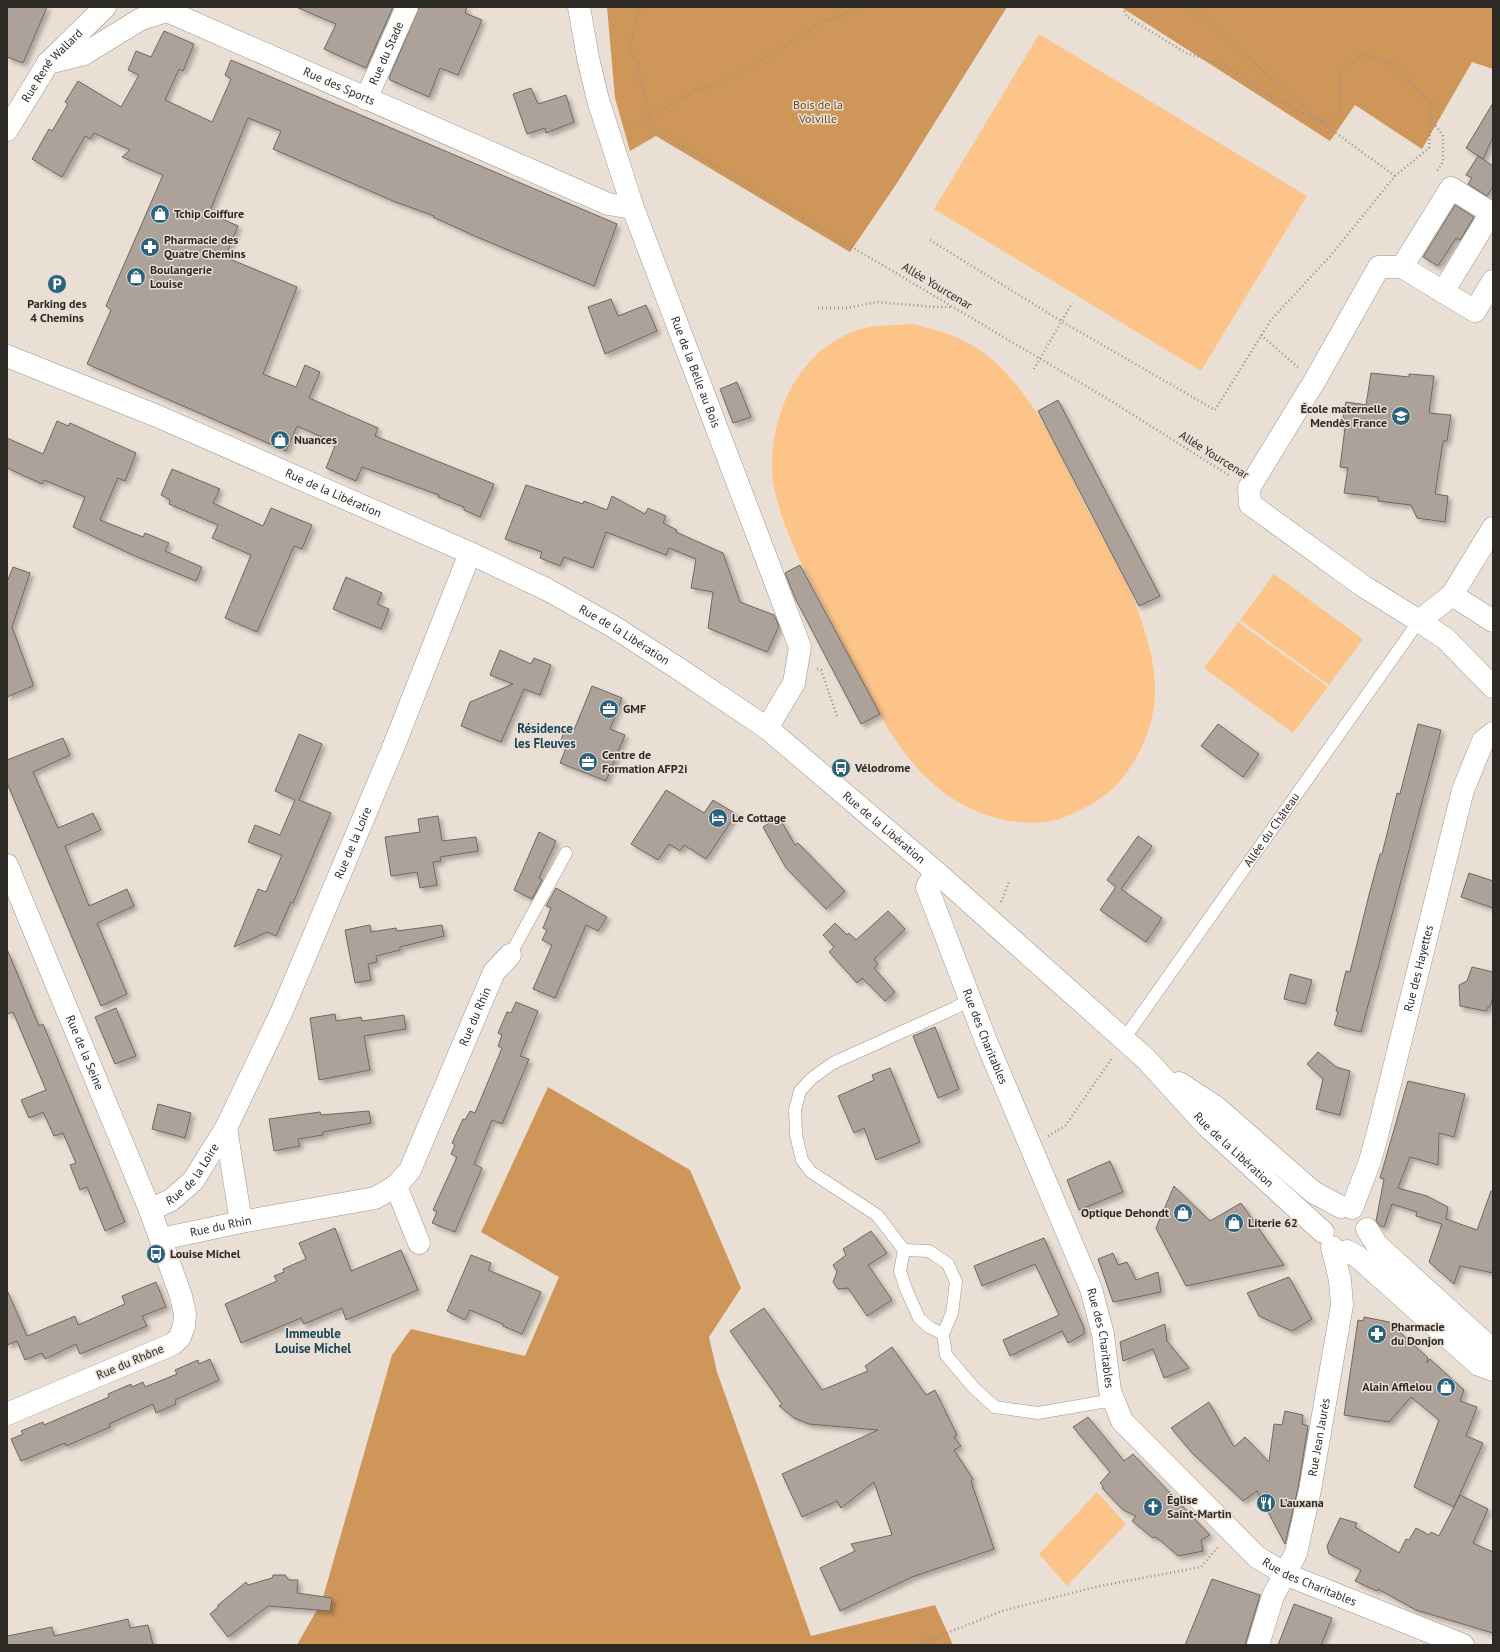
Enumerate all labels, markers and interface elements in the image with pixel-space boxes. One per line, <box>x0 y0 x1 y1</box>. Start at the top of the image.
street label: Rue du Stade <box>365 19 407 87</box>
street label: Rue René Wallard <box>18 25 85 105</box>
street label: Rue des Sports <box>301 64 377 108</box>
park label: Bois de la Volville <box>793 97 843 126</box>
shop icon: Tchip Coiffure <box>149 203 171 225</box>
place label: Tchip Coiffure <box>174 206 244 221</box>
place label: Pharmacie des Quatre Chemins <box>164 232 246 261</box>
pharmacy icon: Pharmacie des Quatre Chemins <box>139 236 161 258</box>
street label: Allée Yourcenar <box>899 259 975 312</box>
place label: Boulangerie Louise <box>150 262 212 291</box>
shop icon: Boulangerie Louise <box>125 266 147 288</box>
parking icon: Parking des 4 Chemins <box>46 273 68 295</box>
place label: Parking des 4 Chemins <box>27 296 87 325</box>
street label: Rue de la Belle au Bois <box>668 314 724 430</box>
place label: École maternelle Mendès France <box>1301 401 1387 430</box>
school or university icon: École maternelle Mendès France <box>1390 405 1412 427</box>
street label: Allée Yourcenar <box>1177 427 1252 482</box>
shop icon: Nuances <box>269 429 291 451</box>
place label: Nuances <box>294 432 337 447</box>
street label: Rue de la Libération <box>283 465 384 520</box>
street label: Rue de la Libération <box>576 601 673 668</box>
office icon: GMF <box>598 698 620 720</box>
place label: GMF <box>623 701 646 716</box>
district label: Résidence les Fleuves <box>514 720 576 752</box>
place label: Centre de Formation AFP2i <box>602 747 688 776</box>
office icon: Centre de Formation AFP2i <box>577 751 599 773</box>
bus stop icon: Vélodrome <box>830 757 852 779</box>
place label: Vélodrome <box>854 760 910 775</box>
street label: Rue de la Libération <box>840 788 928 866</box>
street label: Allée du Château <box>1240 790 1303 870</box>
street label: Rue de la Loire <box>331 804 374 881</box>
hotel icon: Le Cottage <box>707 807 729 829</box>
place label: Le Cottage <box>732 810 786 825</box>
street label: Rue des Hayettes <box>1400 924 1436 1013</box>
street label: Rue du Rhin <box>456 985 494 1048</box>
street label: Rue des Charitables <box>960 987 1011 1086</box>
street label: Rue de la Seine <box>63 1013 107 1092</box>
street label: Rue de la Libération <box>1191 1109 1277 1190</box>
street label: Rue de la Loire <box>163 1140 222 1208</box>
shop icon: Optique Dehondt <box>1172 1202 1194 1224</box>
place label: Optique Dehondt <box>1081 1205 1170 1220</box>
street label: Rue du Rhin <box>188 1212 253 1240</box>
shop icon: Literie 62 <box>1223 1212 1245 1234</box>
place label: Literie 62 <box>1248 1215 1298 1230</box>
bus stop icon: Louise Michel <box>145 1243 167 1265</box>
place label: Louise Michel <box>170 1246 241 1261</box>
street label: Rue des Charitables <box>1084 1286 1118 1389</box>
place label: Pharmacie du Donjon <box>1391 1319 1445 1348</box>
pharmacy icon: Pharmacie du Donjon <box>1366 1323 1388 1345</box>
district label: Immeuble Louise Michel <box>275 1325 351 1357</box>
street label: Rue du Rhône <box>94 1341 166 1382</box>
shop icon: Alain Afflelou <box>1435 1376 1457 1398</box>
place label: Alain Afflelou <box>1362 1379 1432 1394</box>
street label: Rue Jean Jaurès <box>1304 1397 1333 1478</box>
place label: Église Saint-Martin <box>1167 1492 1231 1521</box>
restaurant icon: L'auxana <box>1255 1492 1277 1514</box>
place label: L'auxana <box>1280 1495 1324 1510</box>
church icon: Église Saint-Martin <box>1142 1496 1164 1518</box>
street label: Rue des Charitables <box>1260 1554 1359 1609</box>

